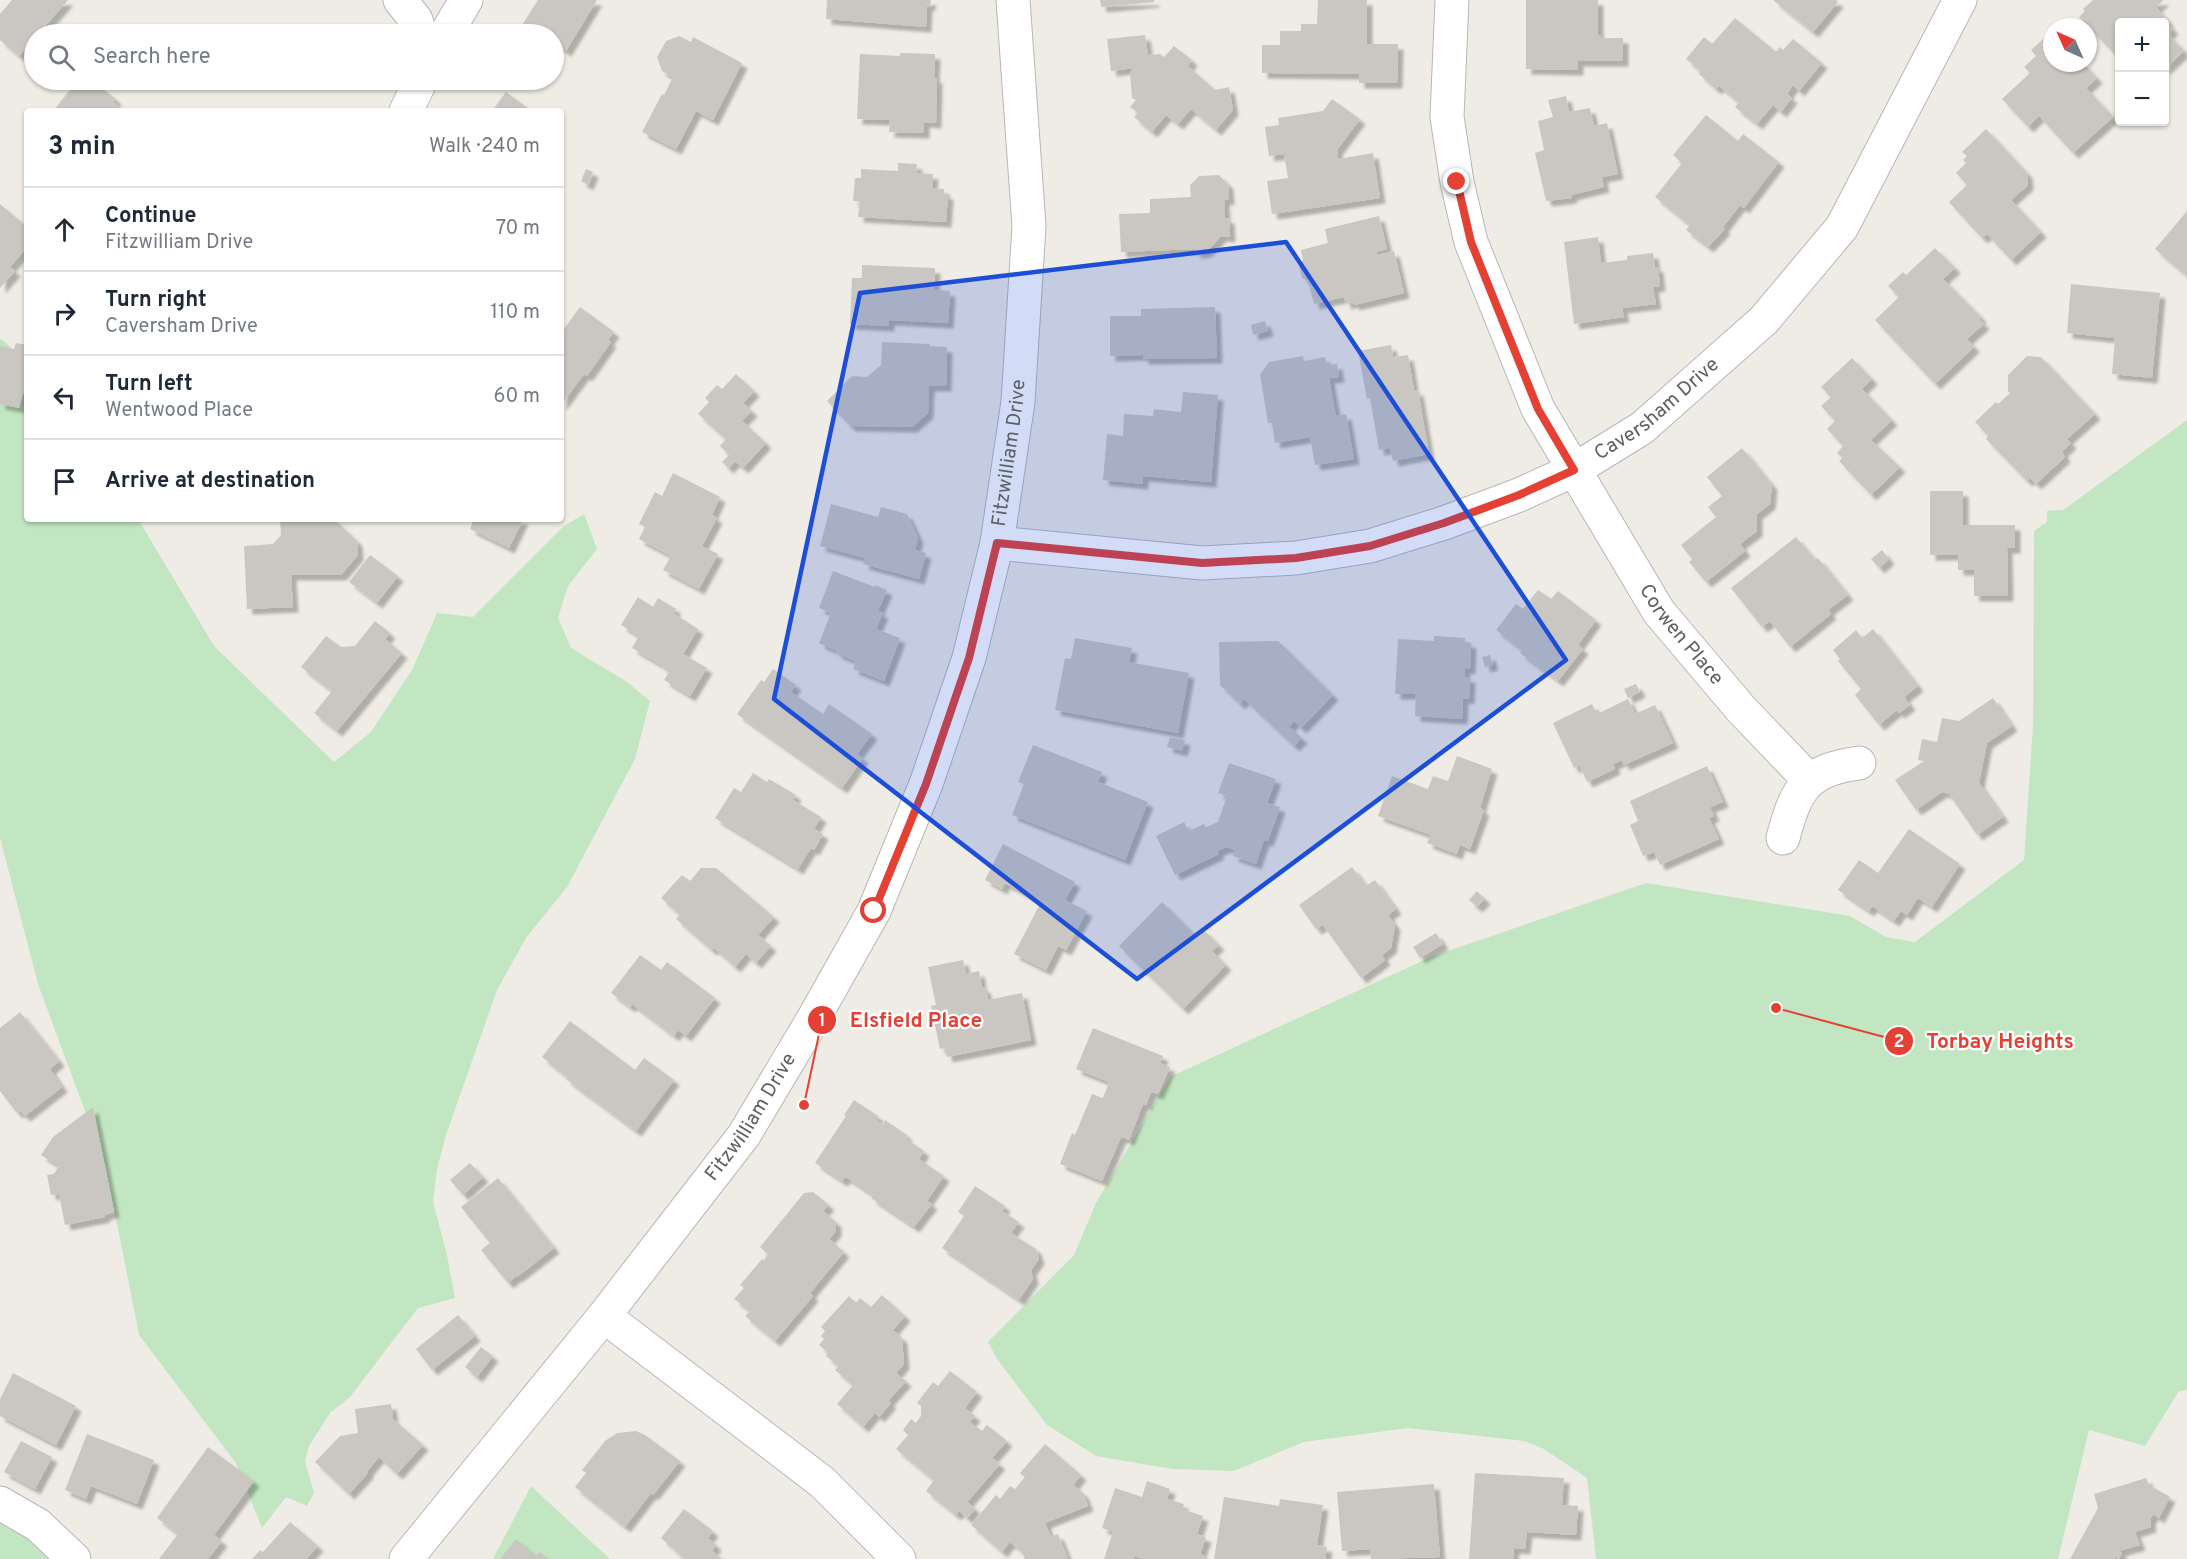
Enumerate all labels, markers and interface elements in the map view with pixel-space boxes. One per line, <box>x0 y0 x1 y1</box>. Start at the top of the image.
north arrow <box>2043 18 2097 72</box>
map controls <box>2115 18 2169 126</box>
button: + <box>2115 18 2169 72</box>
search box <box>24 24 564 90</box>
icon: search <box>45 41 78 74</box>
text: Search here <box>93 44 211 71</box>
button: − <box>2115 72 2169 126</box>
text: 3 min <box>48 131 116 164</box>
text: Walk · 240 m <box>429 134 540 160</box>
route end <box>1443 168 1469 194</box>
text: Continue <box>105 203 196 230</box>
icon: ahead <box>48 213 81 246</box>
text: 70 m <box>496 216 540 242</box>
text: Fitzwilliam Drive <box>105 230 253 256</box>
text: Turn right <box>105 287 207 314</box>
icon: right <box>48 297 81 330</box>
text: 110 m <box>491 300 540 326</box>
text: Caversham Drive <box>105 314 258 340</box>
street label: Caversham Drive <box>1590 352 1725 467</box>
text: Turn left <box>105 371 193 398</box>
street label: Fitzwilliam Drive <box>987 379 1032 528</box>
icon: left <box>48 381 81 414</box>
text: 60 m <box>494 384 540 410</box>
text: Wentwood Place <box>105 398 253 424</box>
icon: arrive <box>48 465 81 498</box>
text: Arrive at destination <box>105 468 315 495</box>
street label: Corwen Place <box>1632 580 1729 691</box>
route start <box>860 897 886 923</box>
callout: Elsfield Place <box>807 1000 994 1039</box>
text: Elsfield Place <box>850 1008 982 1035</box>
text: 1 <box>818 1010 826 1033</box>
callout: Torbay Heights <box>1884 1021 2085 1060</box>
text: Torbay Heights <box>1926 1029 2074 1056</box>
text: 2 <box>1893 1031 1905 1054</box>
street label: Fitzwilliam Drive <box>700 1048 803 1187</box>

